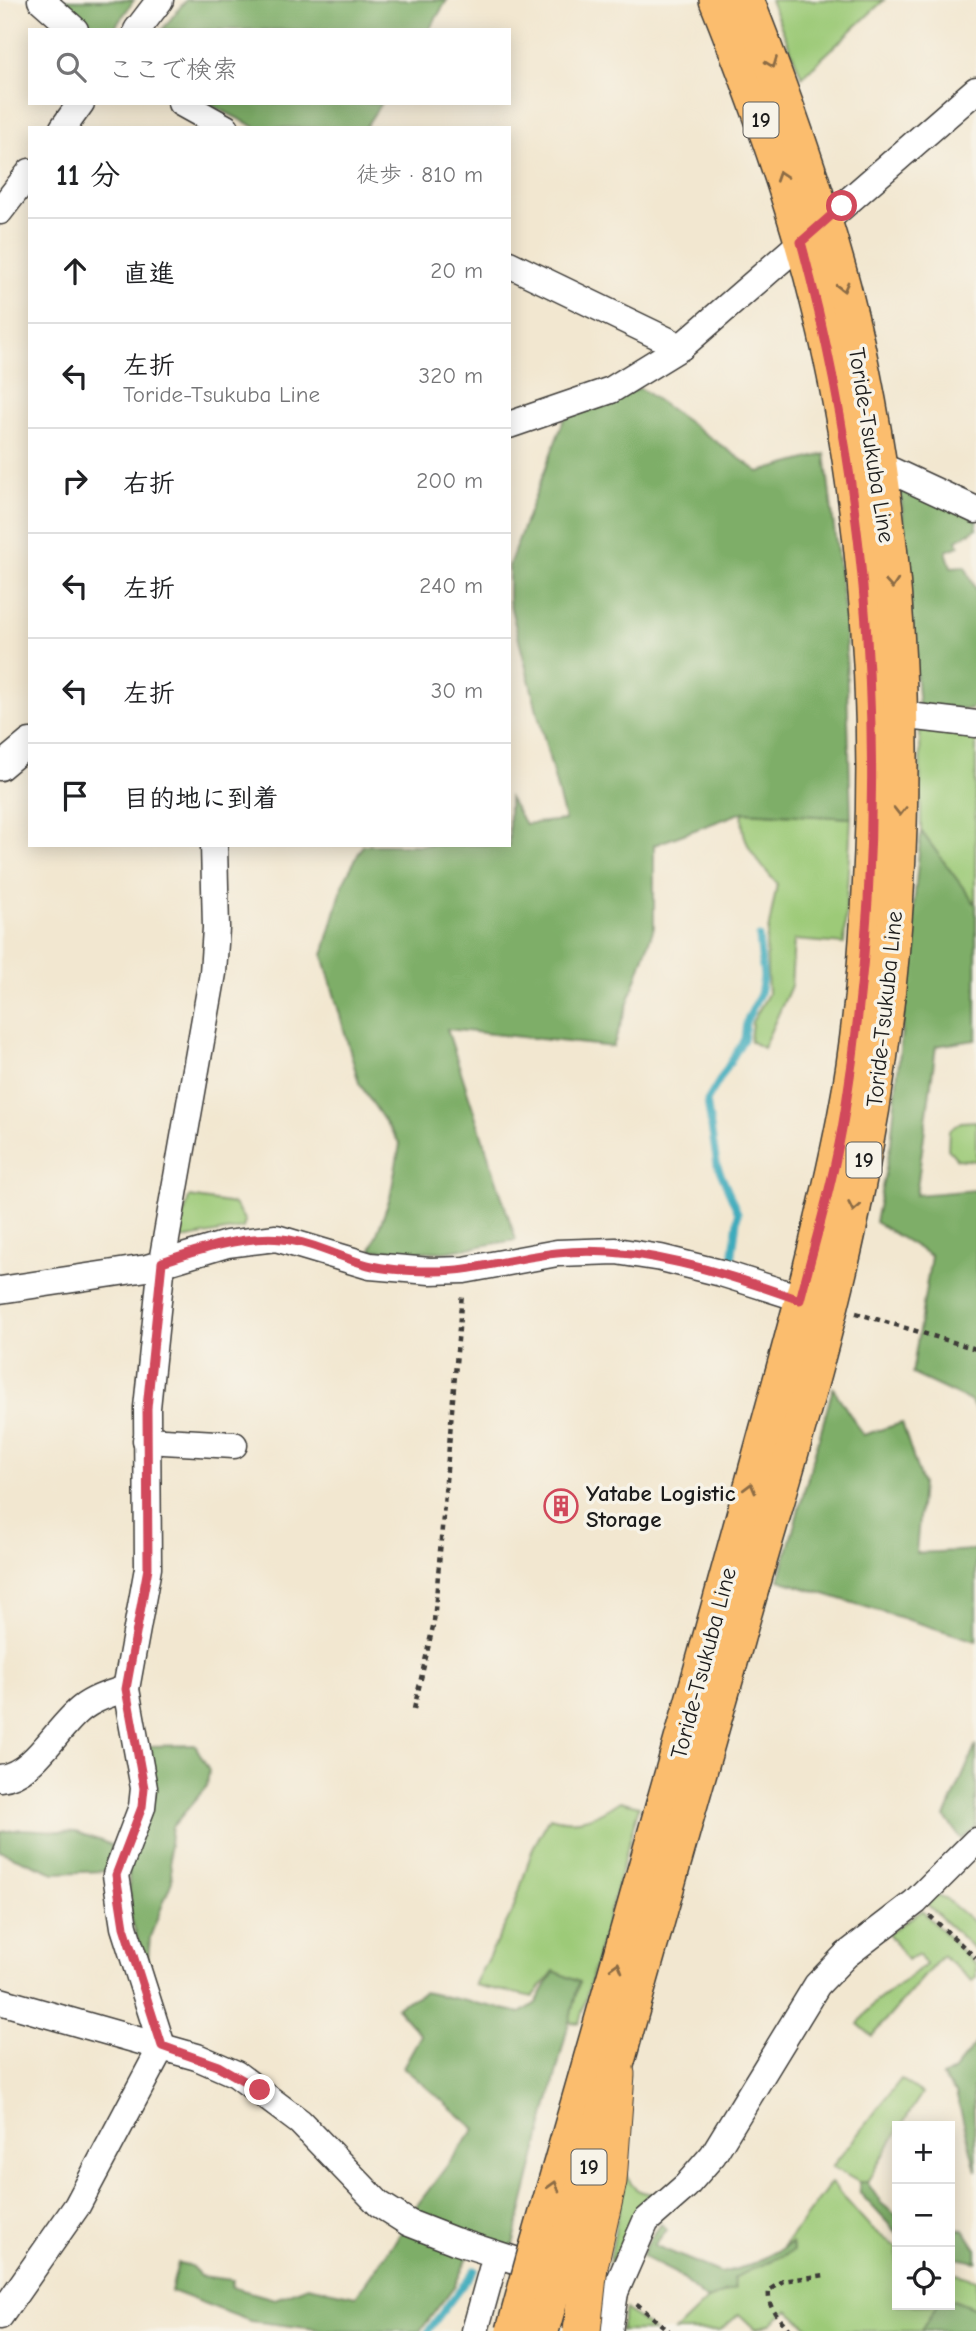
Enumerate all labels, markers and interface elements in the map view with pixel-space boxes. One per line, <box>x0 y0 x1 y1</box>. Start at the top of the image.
search box <box>28 28 511 105</box>
icon: search <box>52 48 90 86</box>
text: ここで検索 <box>108 55 238 85</box>
one-way arrow <box>763 57 777 69</box>
road number: 19 <box>744 102 778 138</box>
text: 11 分 <box>56 158 120 193</box>
text: 徒歩 · 810 m <box>356 161 483 188</box>
one-way arrow <box>774 171 789 183</box>
route start <box>826 190 857 221</box>
icon: ahead <box>56 252 94 290</box>
text: 20 m <box>430 257 483 284</box>
text: 直進 <box>123 259 175 289</box>
one-way arrow <box>835 281 849 293</box>
street label: Toride-Tsukuba Line <box>843 346 900 544</box>
text: 左折 <box>123 351 175 381</box>
icon: left <box>56 357 94 395</box>
text: 320 m <box>419 362 483 389</box>
text: Toride-Tsukuba Line <box>123 381 320 408</box>
icon: right <box>56 462 94 500</box>
text: 200 m <box>416 467 483 494</box>
text: 右折 <box>123 469 175 499</box>
icon: left <box>56 567 94 605</box>
text: 240 m <box>419 572 483 599</box>
text: 左折 <box>123 574 175 604</box>
one-way arrow <box>884 579 899 590</box>
icon: left <box>56 672 94 710</box>
text: 30 m <box>431 677 483 704</box>
text: 左折 <box>123 679 175 709</box>
icon: arrive <box>56 777 94 815</box>
text: 目的地に到着 <box>123 784 279 814</box>
one-way arrow <box>892 806 908 817</box>
street label: Toride-Tsukuba Line <box>861 910 908 1108</box>
road number: 19 <box>846 1142 882 1178</box>
one-way arrow <box>848 1201 863 1213</box>
place label: Yatabe Logistic Storage <box>586 1480 736 1533</box>
one-way arrow <box>742 1482 756 1494</box>
building icon: Yatabe Logistic Storage <box>542 1487 580 1525</box>
street label: Toride-Tsukuba Line <box>665 1564 742 1762</box>
one-way arrow <box>609 1961 623 1973</box>
route end <box>244 2074 275 2105</box>
map controls <box>892 2121 955 2310</box>
button: + <box>892 2121 955 2184</box>
road number: 19 <box>572 2150 606 2184</box>
one-way arrow <box>546 2180 560 2192</box>
button: − <box>892 2184 955 2247</box>
button: locate <box>892 2247 955 2310</box>

